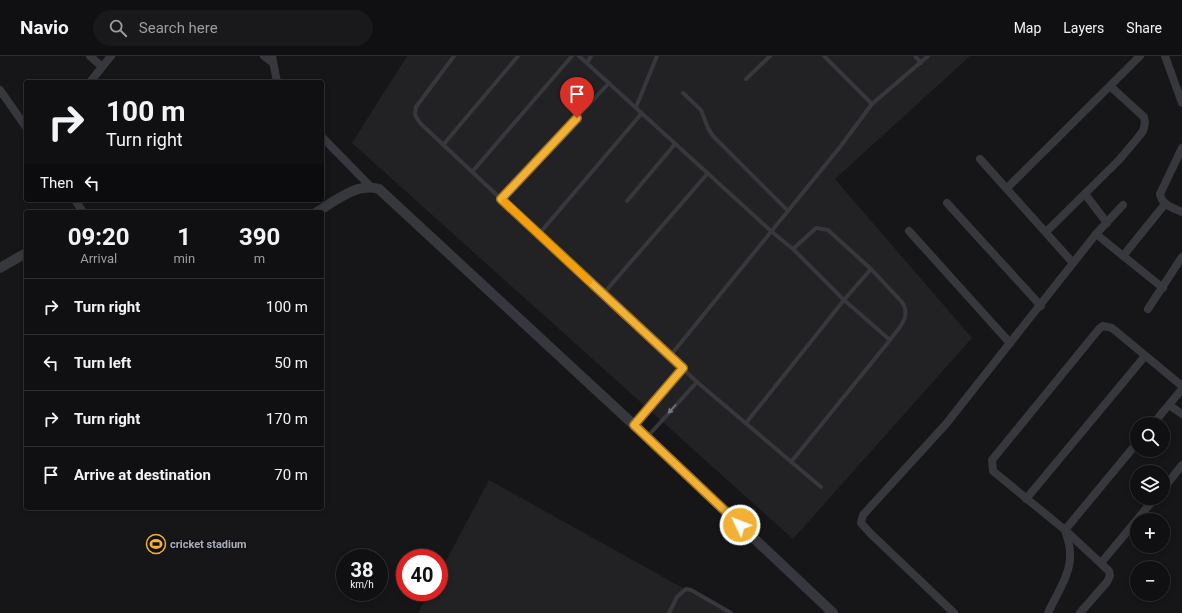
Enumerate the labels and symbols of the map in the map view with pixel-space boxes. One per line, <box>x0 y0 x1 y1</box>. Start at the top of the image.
pin <box>560 77 594 118</box>
one-way arrow <box>668 405 677 414</box>
position arrow <box>719 504 761 546</box>
sports icon: cricket stadium <box>145 533 167 555</box>
place label: cricket stadium <box>170 538 247 551</box>
speed limit sign: 40 <box>396 549 448 601</box>

